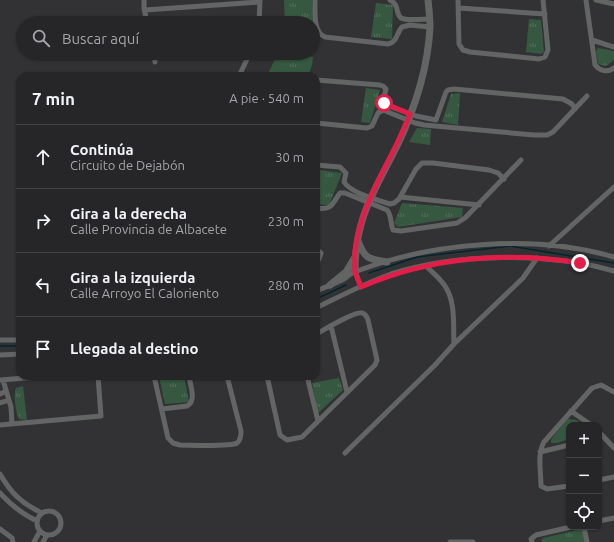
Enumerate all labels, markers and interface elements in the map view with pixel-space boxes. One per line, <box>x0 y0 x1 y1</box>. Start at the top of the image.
search box <box>16 16 320 60</box>
icon: search <box>30 27 52 49</box>
text: Buscar aquí <box>62 30 139 47</box>
text: 7 min <box>32 89 75 108</box>
text: A pie · 540 m <box>229 91 304 105</box>
route start <box>375 94 393 112</box>
text: Continúa <box>70 141 134 158</box>
icon: ahead <box>32 146 54 168</box>
text: 30 m <box>275 150 304 164</box>
text: Circuito de Dejabón <box>70 158 185 172</box>
text: Gira a la derecha <box>70 205 187 222</box>
icon: right <box>32 210 54 232</box>
text: 230 m <box>268 214 304 228</box>
text: Calle Provincia de Albacete <box>70 222 227 236</box>
route end <box>571 254 589 272</box>
text: Gira a la izquierda <box>70 269 196 286</box>
icon: left <box>32 274 54 296</box>
text: 280 m <box>268 278 304 292</box>
text: Calle Arroyo El Caloriento <box>70 286 219 300</box>
icon: arrive <box>32 338 54 360</box>
text: Llegada al destino <box>70 340 199 357</box>
map controls <box>566 422 602 530</box>
button: + <box>566 422 602 458</box>
button: − <box>566 458 602 494</box>
button: locate <box>566 494 602 530</box>

